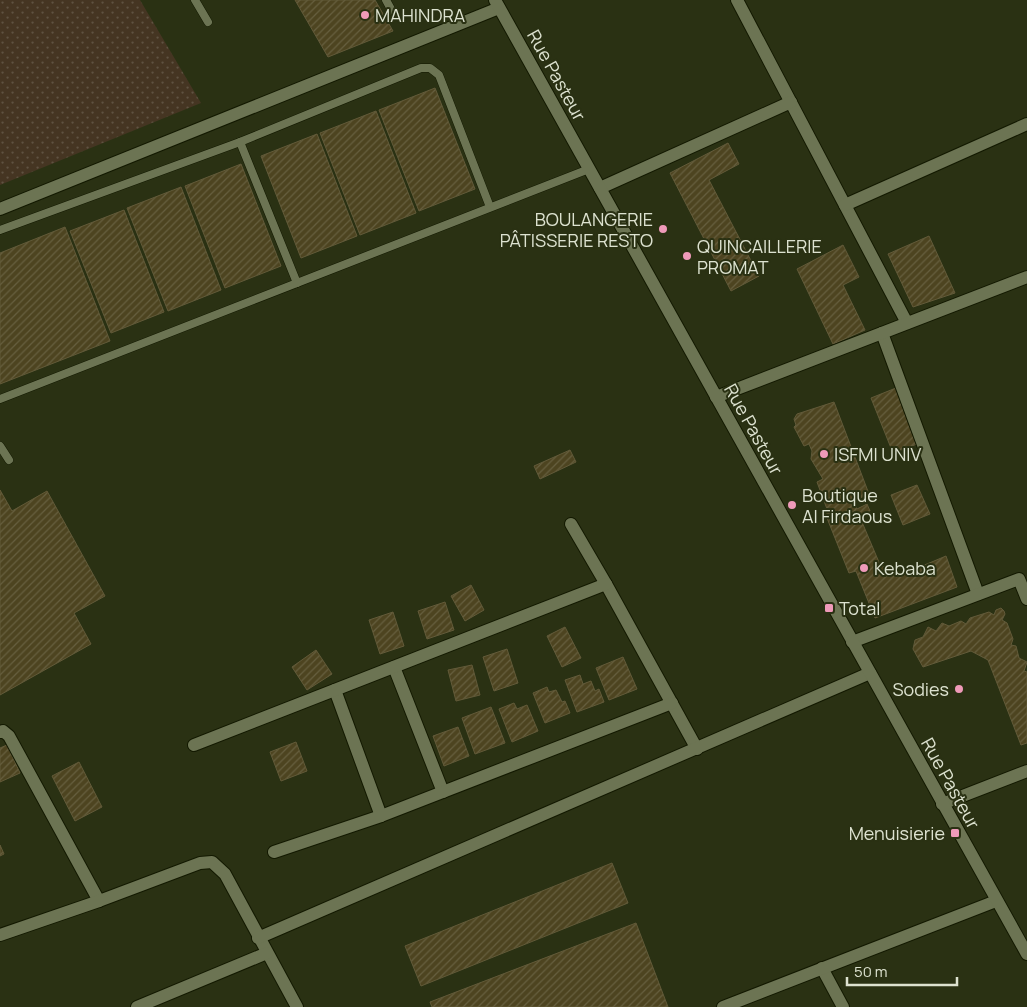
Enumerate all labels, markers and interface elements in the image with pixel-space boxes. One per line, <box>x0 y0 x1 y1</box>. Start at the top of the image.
place label: MAHINDRA <box>375 3 466 27</box>
marker: MAHINDRA <box>359 9 371 21</box>
street label: Rue Pasteur <box>522 25 592 125</box>
place label: BOULANGERIE PÂTISSERIE RESTO <box>500 207 653 252</box>
marker: BOULANGERIE PÂTISSERIE RESTO <box>657 223 669 235</box>
place label: QUINCAILLERIE PROMAT <box>697 234 822 279</box>
marker: QUINCAILLERIE PROMAT <box>681 250 693 262</box>
street label: Rue Pasteur <box>719 379 789 479</box>
place label: ISFMI UNIV <box>834 442 921 466</box>
marker: ISFMI UNIV <box>818 448 830 460</box>
place label: Boutique Al Firdaous <box>802 483 892 528</box>
marker: Boutique Al Firdaous <box>786 499 798 511</box>
place label: Kebaba <box>874 556 936 580</box>
marker: Kebaba <box>858 562 870 574</box>
place label: Total <box>839 596 880 620</box>
marker: Total <box>823 602 835 614</box>
place label: Sodies <box>892 677 949 701</box>
marker: Sodies <box>953 683 965 695</box>
street label: Rue Pasteur <box>916 733 986 833</box>
place label: Menuisierie <box>849 821 945 845</box>
marker: Menuisierie <box>949 827 961 839</box>
scale bar <box>847 954 957 986</box>
text: 50 m <box>854 961 888 982</box>

